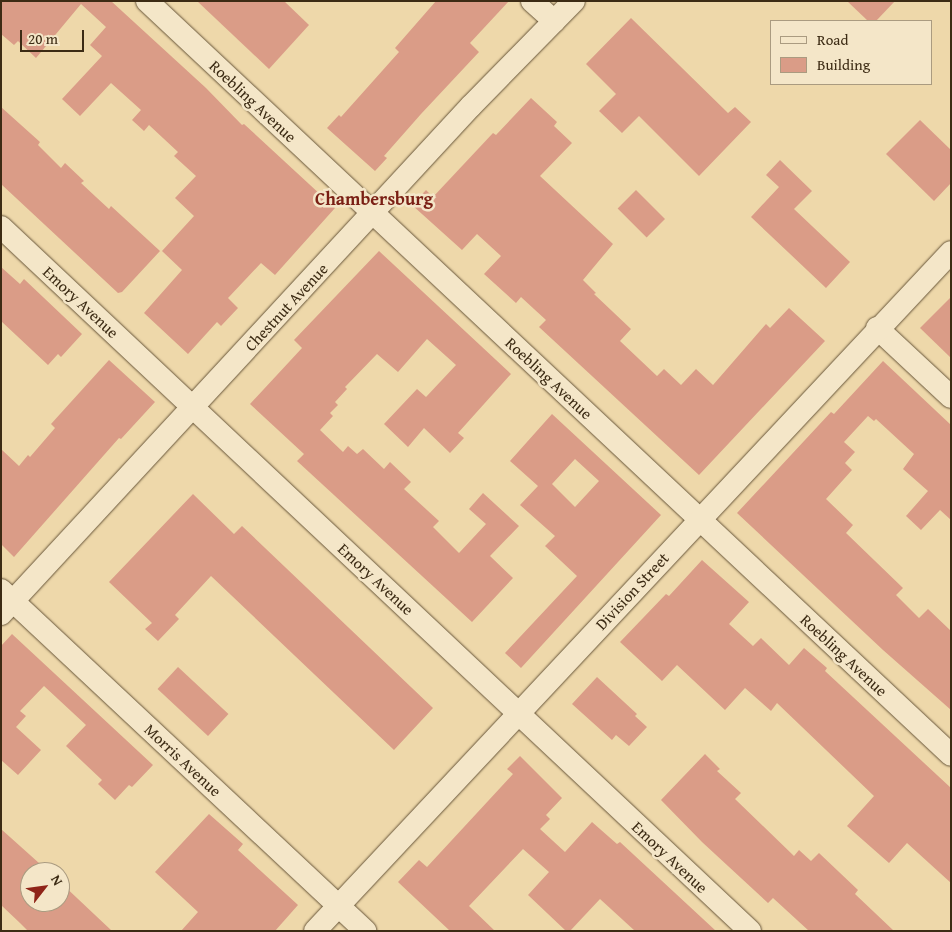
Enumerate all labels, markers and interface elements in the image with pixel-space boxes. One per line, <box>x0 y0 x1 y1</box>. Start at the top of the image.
scale bar <box>22 20 86 52</box>
legend <box>770 20 932 85</box>
text: 20 m <box>28 28 58 49</box>
text: Road <box>817 29 848 50</box>
text: Building <box>817 54 870 75</box>
street label: Roebling Avenue <box>206 56 300 146</box>
district label: Chambersburg <box>315 188 433 210</box>
street label: Chestnut Avenue <box>240 259 332 355</box>
street label: Emory Avenue <box>39 262 123 342</box>
street label: Roebling Avenue <box>502 333 596 423</box>
street label: Emory Avenue <box>334 539 418 619</box>
street label: Division Street <box>591 548 673 634</box>
street label: Roebling Avenue <box>797 610 891 700</box>
street label: Morris Avenue <box>141 720 225 800</box>
street label: Emory Avenue <box>628 817 712 897</box>
north arrow <box>20 862 70 912</box>
text: N <box>46 871 68 889</box>

